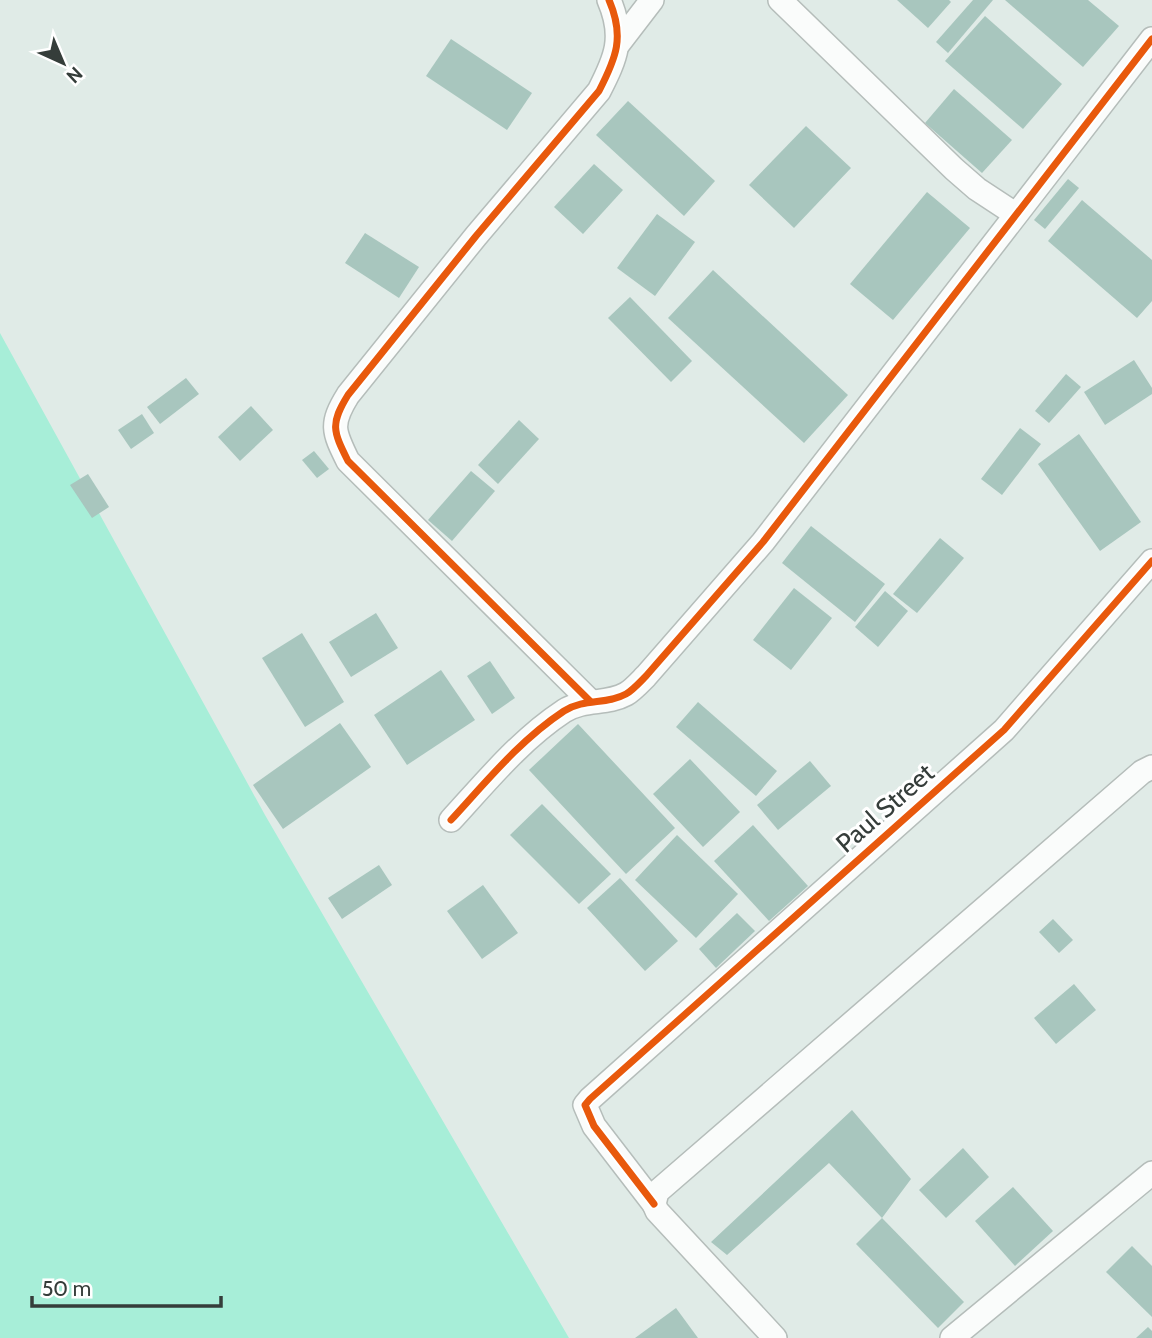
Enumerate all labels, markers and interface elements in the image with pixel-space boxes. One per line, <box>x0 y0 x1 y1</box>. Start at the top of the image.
north arrow <box>28 28 98 98</box>
text: N <box>62 62 87 88</box>
street label: Paul Street <box>829 757 941 859</box>
scale bar <box>32 1264 220 1308</box>
text: 50 m <box>42 1276 91 1301</box>

